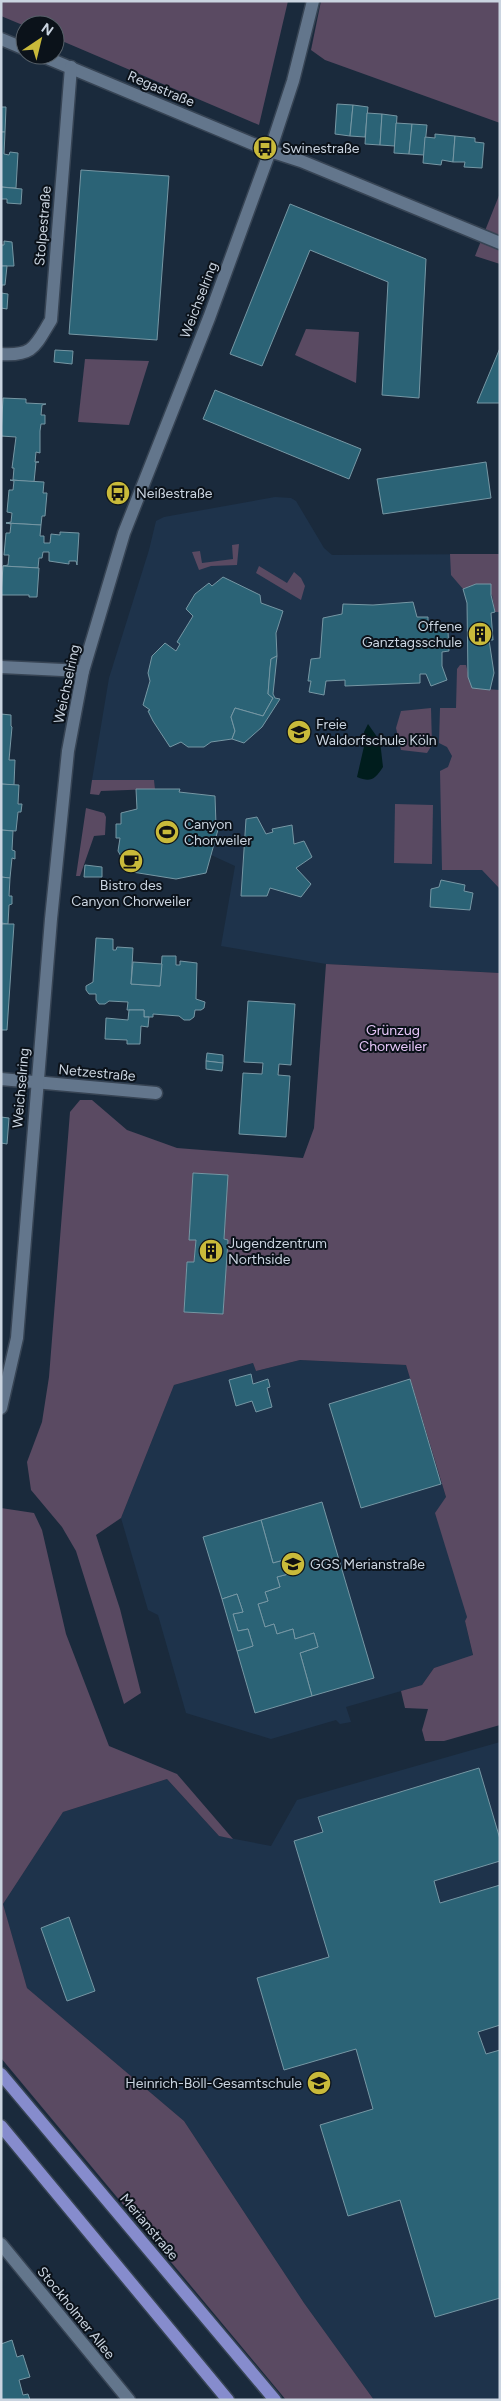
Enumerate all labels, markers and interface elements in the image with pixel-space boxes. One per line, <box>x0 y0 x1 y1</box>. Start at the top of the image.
north arrow <box>15 15 65 65</box>
text: N <box>38 20 56 40</box>
street label: Regastraße <box>125 67 197 111</box>
bus stop icon: Swinestraße <box>252 135 278 161</box>
place label: Swinestraße <box>282 140 360 157</box>
street label: Stolpestraße <box>31 185 55 267</box>
street label: Weichselring <box>177 259 221 341</box>
bus stop icon: Neißestraße <box>105 480 131 506</box>
place label: Neißestraße <box>136 485 213 502</box>
place label: Offene Ganztagsschule <box>362 618 462 651</box>
building icon: Offene Ganztagsschule <box>467 621 493 647</box>
street label: Weichselring <box>50 643 84 725</box>
place label: Freie Waldorfschule Köln <box>316 716 437 749</box>
school or university icon: Freie Waldorfschule Köln <box>286 719 312 745</box>
place label: Canyon Chorweiler <box>184 816 252 849</box>
sports icon: Canyon Chorweiler <box>154 819 180 845</box>
cafe icon: Bistro des Canyon Chorweiler <box>118 848 144 874</box>
place label: Bistro des Canyon Chorweiler <box>71 877 191 910</box>
park label: Grünzug Chorweiler <box>359 1022 427 1055</box>
street label: Weichselring <box>9 1047 33 1129</box>
street label: Netzestraße <box>58 1061 137 1085</box>
place label: Jugendzentrum Northside <box>228 1235 327 1268</box>
building icon: Jugendzentrum Northside <box>198 1238 224 1264</box>
school or university icon: GGS Merianstraße <box>280 1551 306 1577</box>
place label: GGS Merianstraße <box>310 1556 425 1573</box>
school or university icon: Heinrich-Böll-Gesamtschule <box>306 2070 332 2096</box>
place label: Heinrich-Böll-Gesamtschule <box>125 2075 302 2092</box>
street label: Merianstraße <box>116 2190 182 2264</box>
street label: Stockholmer Allee <box>34 2263 119 2363</box>

